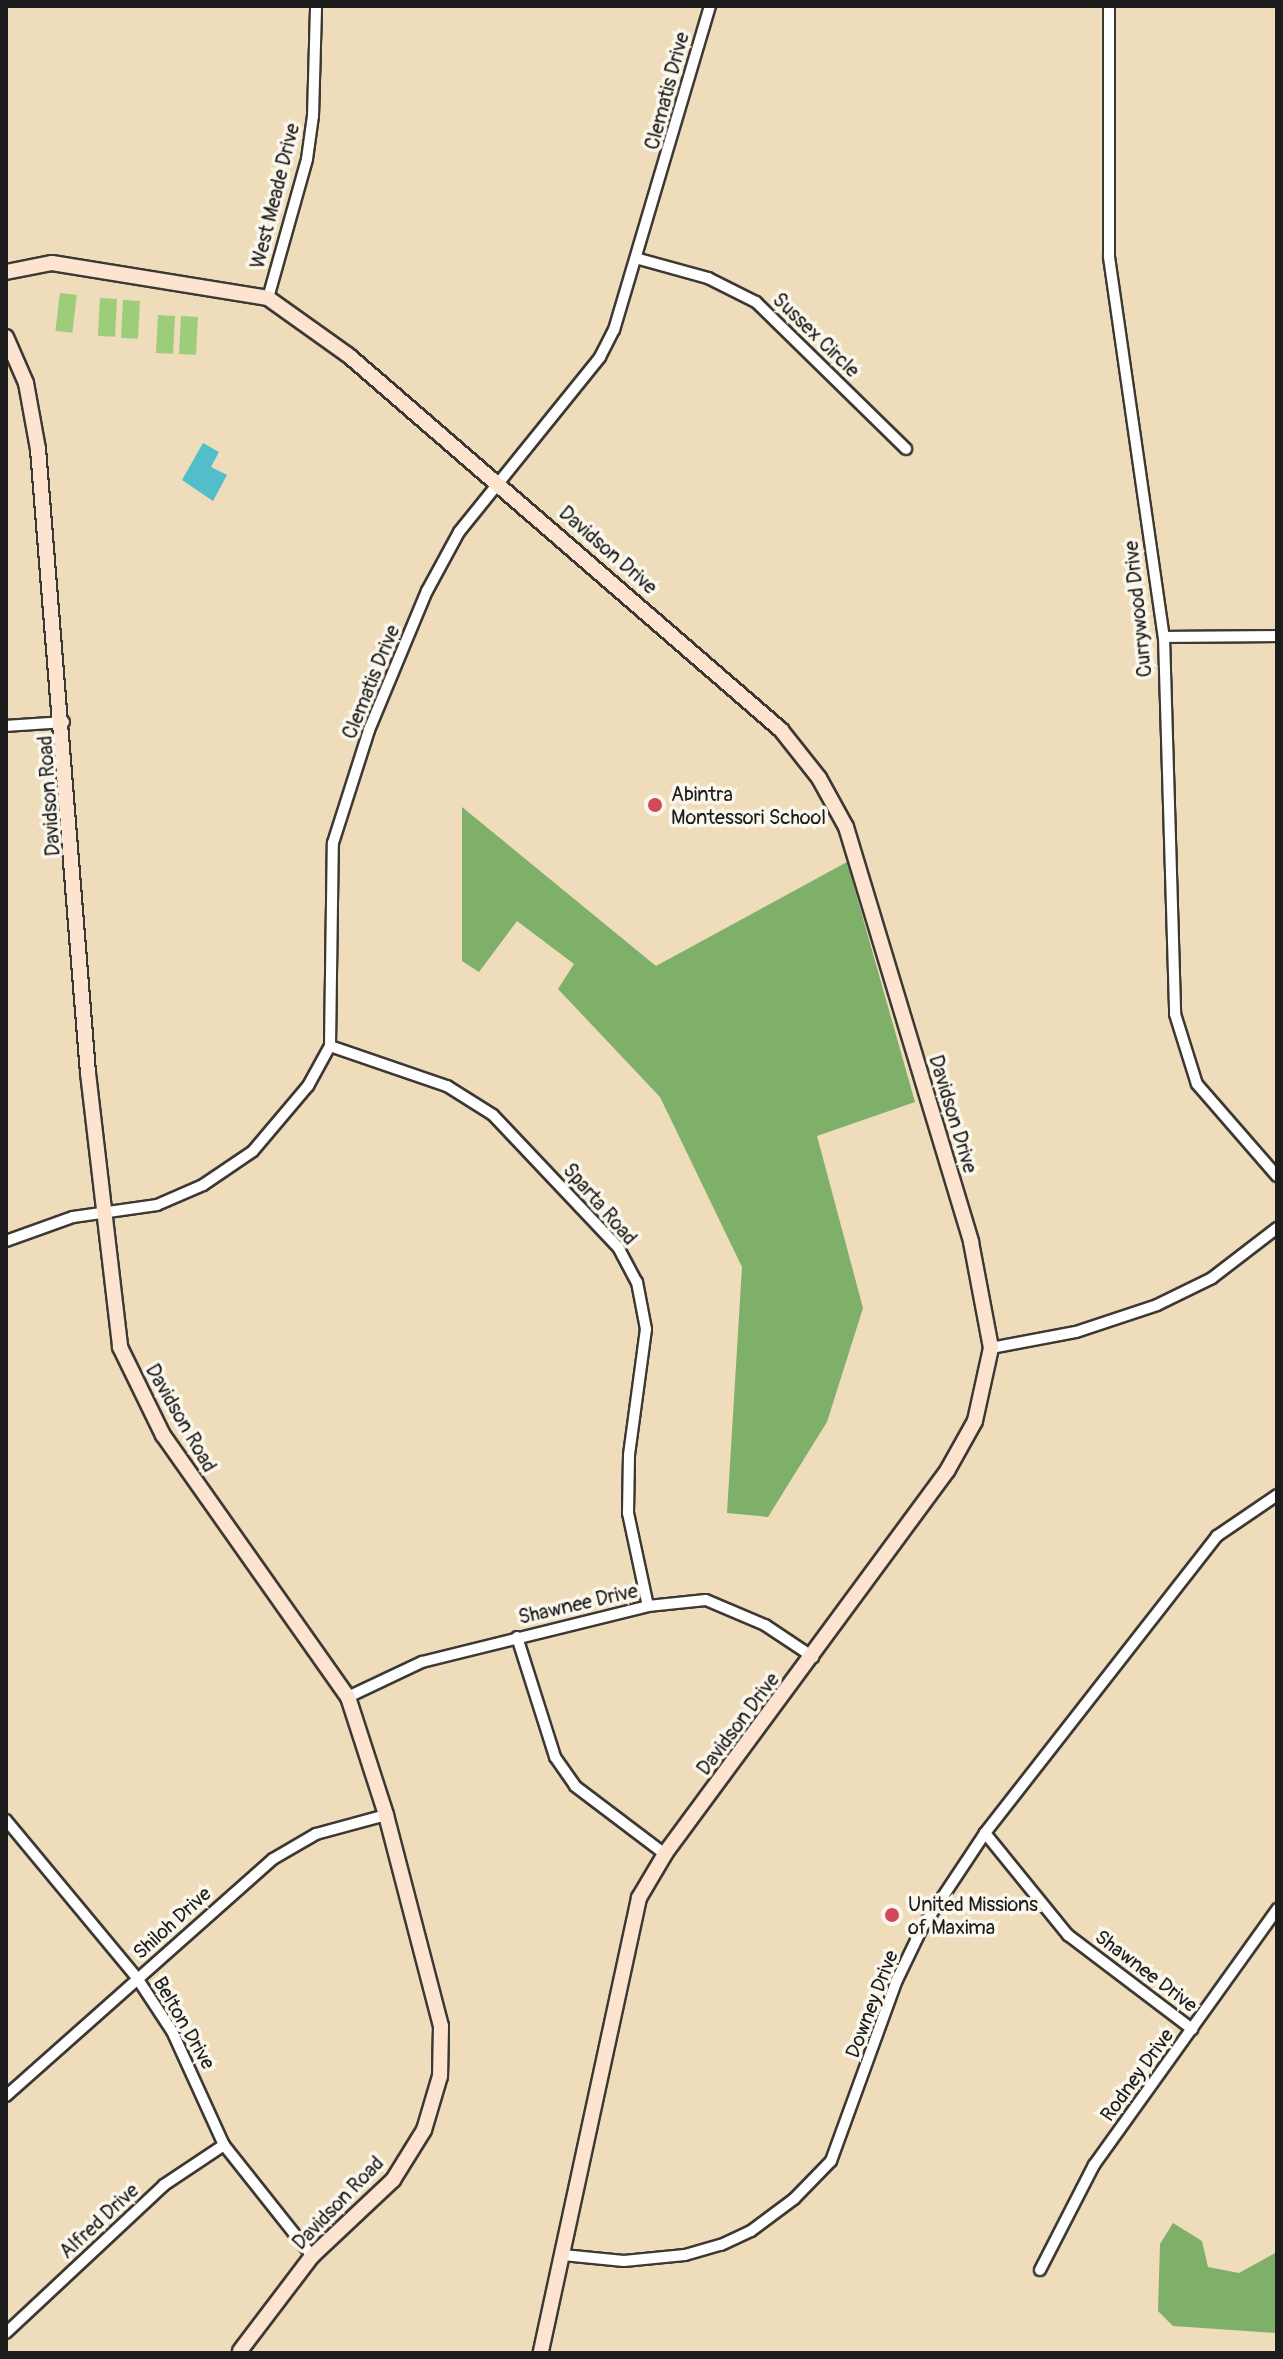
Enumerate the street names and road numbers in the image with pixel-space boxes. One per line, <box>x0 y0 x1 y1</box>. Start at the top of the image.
street label: Clematis Drive <box>640 30 694 152</box>
street label: West Meade Drive <box>245 121 305 271</box>
street label: Sussex Circle <box>768 288 864 382</box>
street label: Davidson Drive <box>554 501 662 599</box>
street label: Currywood Drive <box>1119 540 1157 678</box>
street label: Clematis Drive <box>337 621 405 743</box>
street label: Davidson Road <box>33 735 65 857</box>
street label: Davidson Drive <box>924 1052 982 1176</box>
street label: Sparta Road <box>558 1158 642 1250</box>
street label: Davidson Road <box>140 1360 222 1476</box>
street label: Shawnee Drive <box>516 1579 640 1629</box>
street label: Davidson Drive <box>692 1668 784 1780</box>
street label: Shiloh Drive <box>128 1882 216 1964</box>
street label: Shawnee Drive <box>1090 1925 1202 2017</box>
street label: Downey Drive <box>840 1947 904 2061</box>
street label: Belton Drive <box>148 1972 220 2074</box>
street label: Rodney Drive <box>1095 2024 1179 2126</box>
street label: Davidson Road <box>287 2151 389 2255</box>
street label: Alfred Drive <box>55 2178 143 2264</box>

